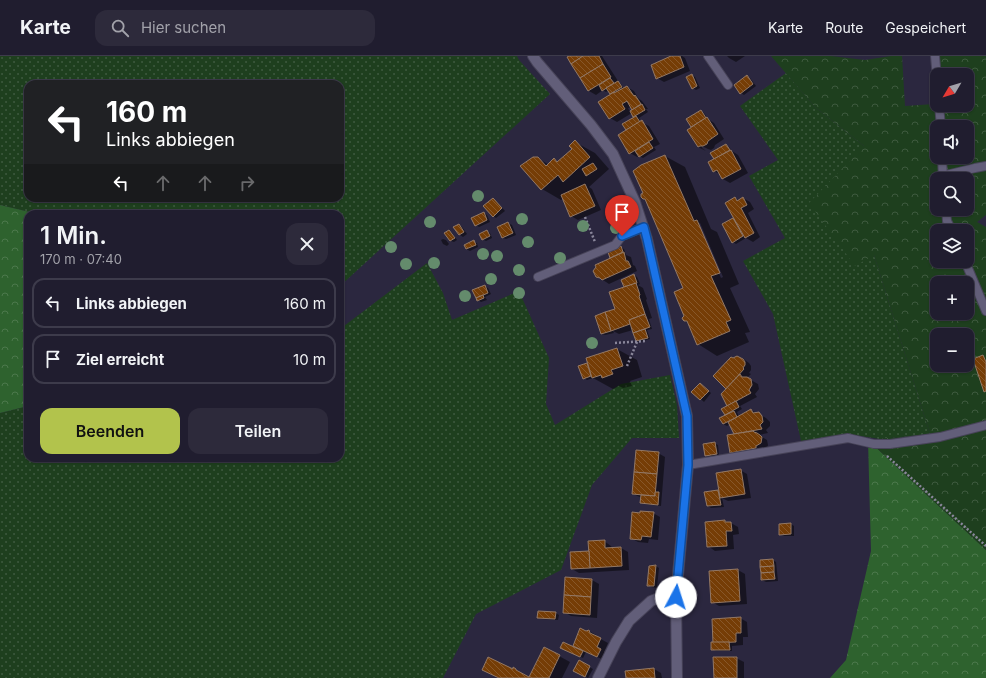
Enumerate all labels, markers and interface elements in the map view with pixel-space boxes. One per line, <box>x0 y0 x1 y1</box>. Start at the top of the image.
search box <box>95 10 375 46</box>
text: Karte <box>20 16 71 39</box>
icon: search <box>109 17 131 39</box>
text: Hier suchen <box>141 18 226 37</box>
text: Karte <box>768 19 803 36</box>
text: Route <box>825 19 863 36</box>
text: Gespeichert <box>885 19 966 36</box>
north arrow <box>930 68 974 112</box>
map controls <box>930 68 974 372</box>
text: 160 m <box>106 95 187 129</box>
icon: left <box>40 96 92 148</box>
button: sound <box>930 120 974 164</box>
text: Links abbiegen <box>106 129 235 150</box>
icon: left <box>110 172 132 194</box>
icon: ahead <box>152 172 174 194</box>
icon: ahead <box>194 172 216 194</box>
icon: right <box>236 172 258 194</box>
button: search <box>930 172 974 216</box>
pin <box>605 195 639 236</box>
icon: arrive <box>611 201 633 223</box>
text: 1 Min. <box>40 221 107 250</box>
button: close <box>286 223 328 265</box>
button: layers <box>930 224 974 268</box>
text: 170 m · 07:40 <box>40 251 122 267</box>
button: + <box>930 276 974 320</box>
icon: left <box>42 292 64 314</box>
text: Links abbiegen <box>76 294 187 313</box>
text: 160 m <box>284 294 326 313</box>
button: − <box>930 328 974 372</box>
icon: arrive <box>42 348 64 370</box>
text: Ziel erreicht <box>76 350 164 369</box>
text: 10 m <box>293 350 326 369</box>
button: Beenden <box>40 408 180 454</box>
button: Teilen <box>188 408 328 454</box>
position arrow <box>655 576 697 618</box>

